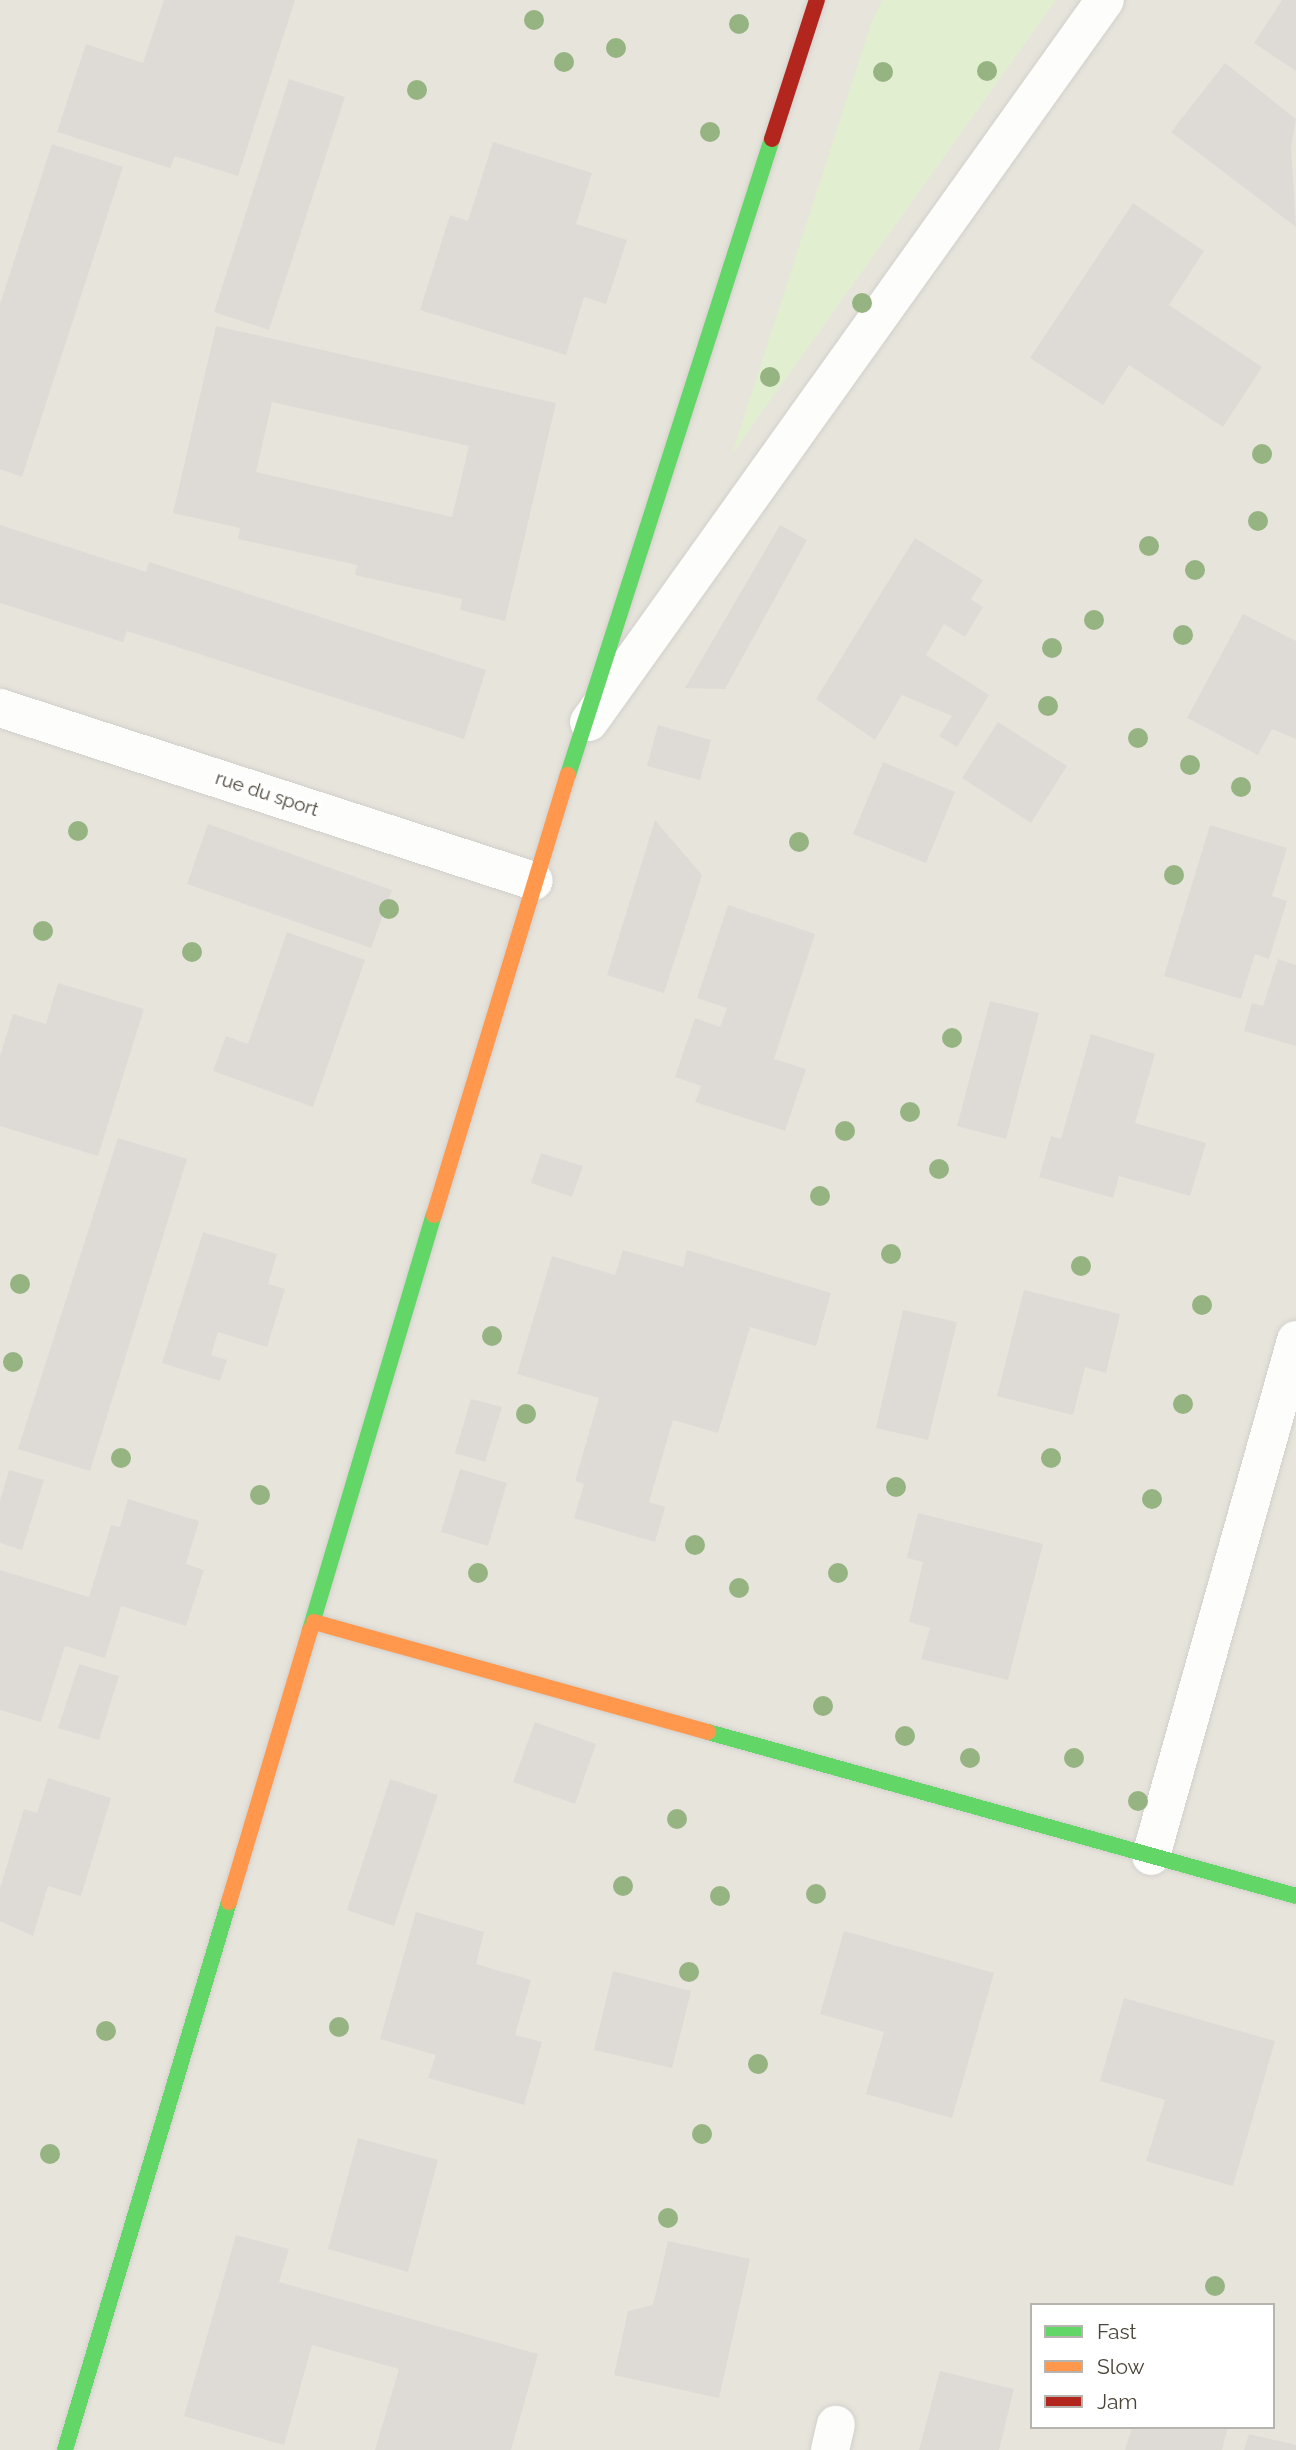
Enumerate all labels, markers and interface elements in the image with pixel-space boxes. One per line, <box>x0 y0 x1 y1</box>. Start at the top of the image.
street label: rue du sport <box>213 767 321 821</box>
legend <box>1030 2303 1275 2429</box>
text: Fast <box>1097 2319 1137 2344</box>
text: Slow <box>1097 2354 1145 2379</box>
text: Jam <box>1097 2389 1138 2414</box>

